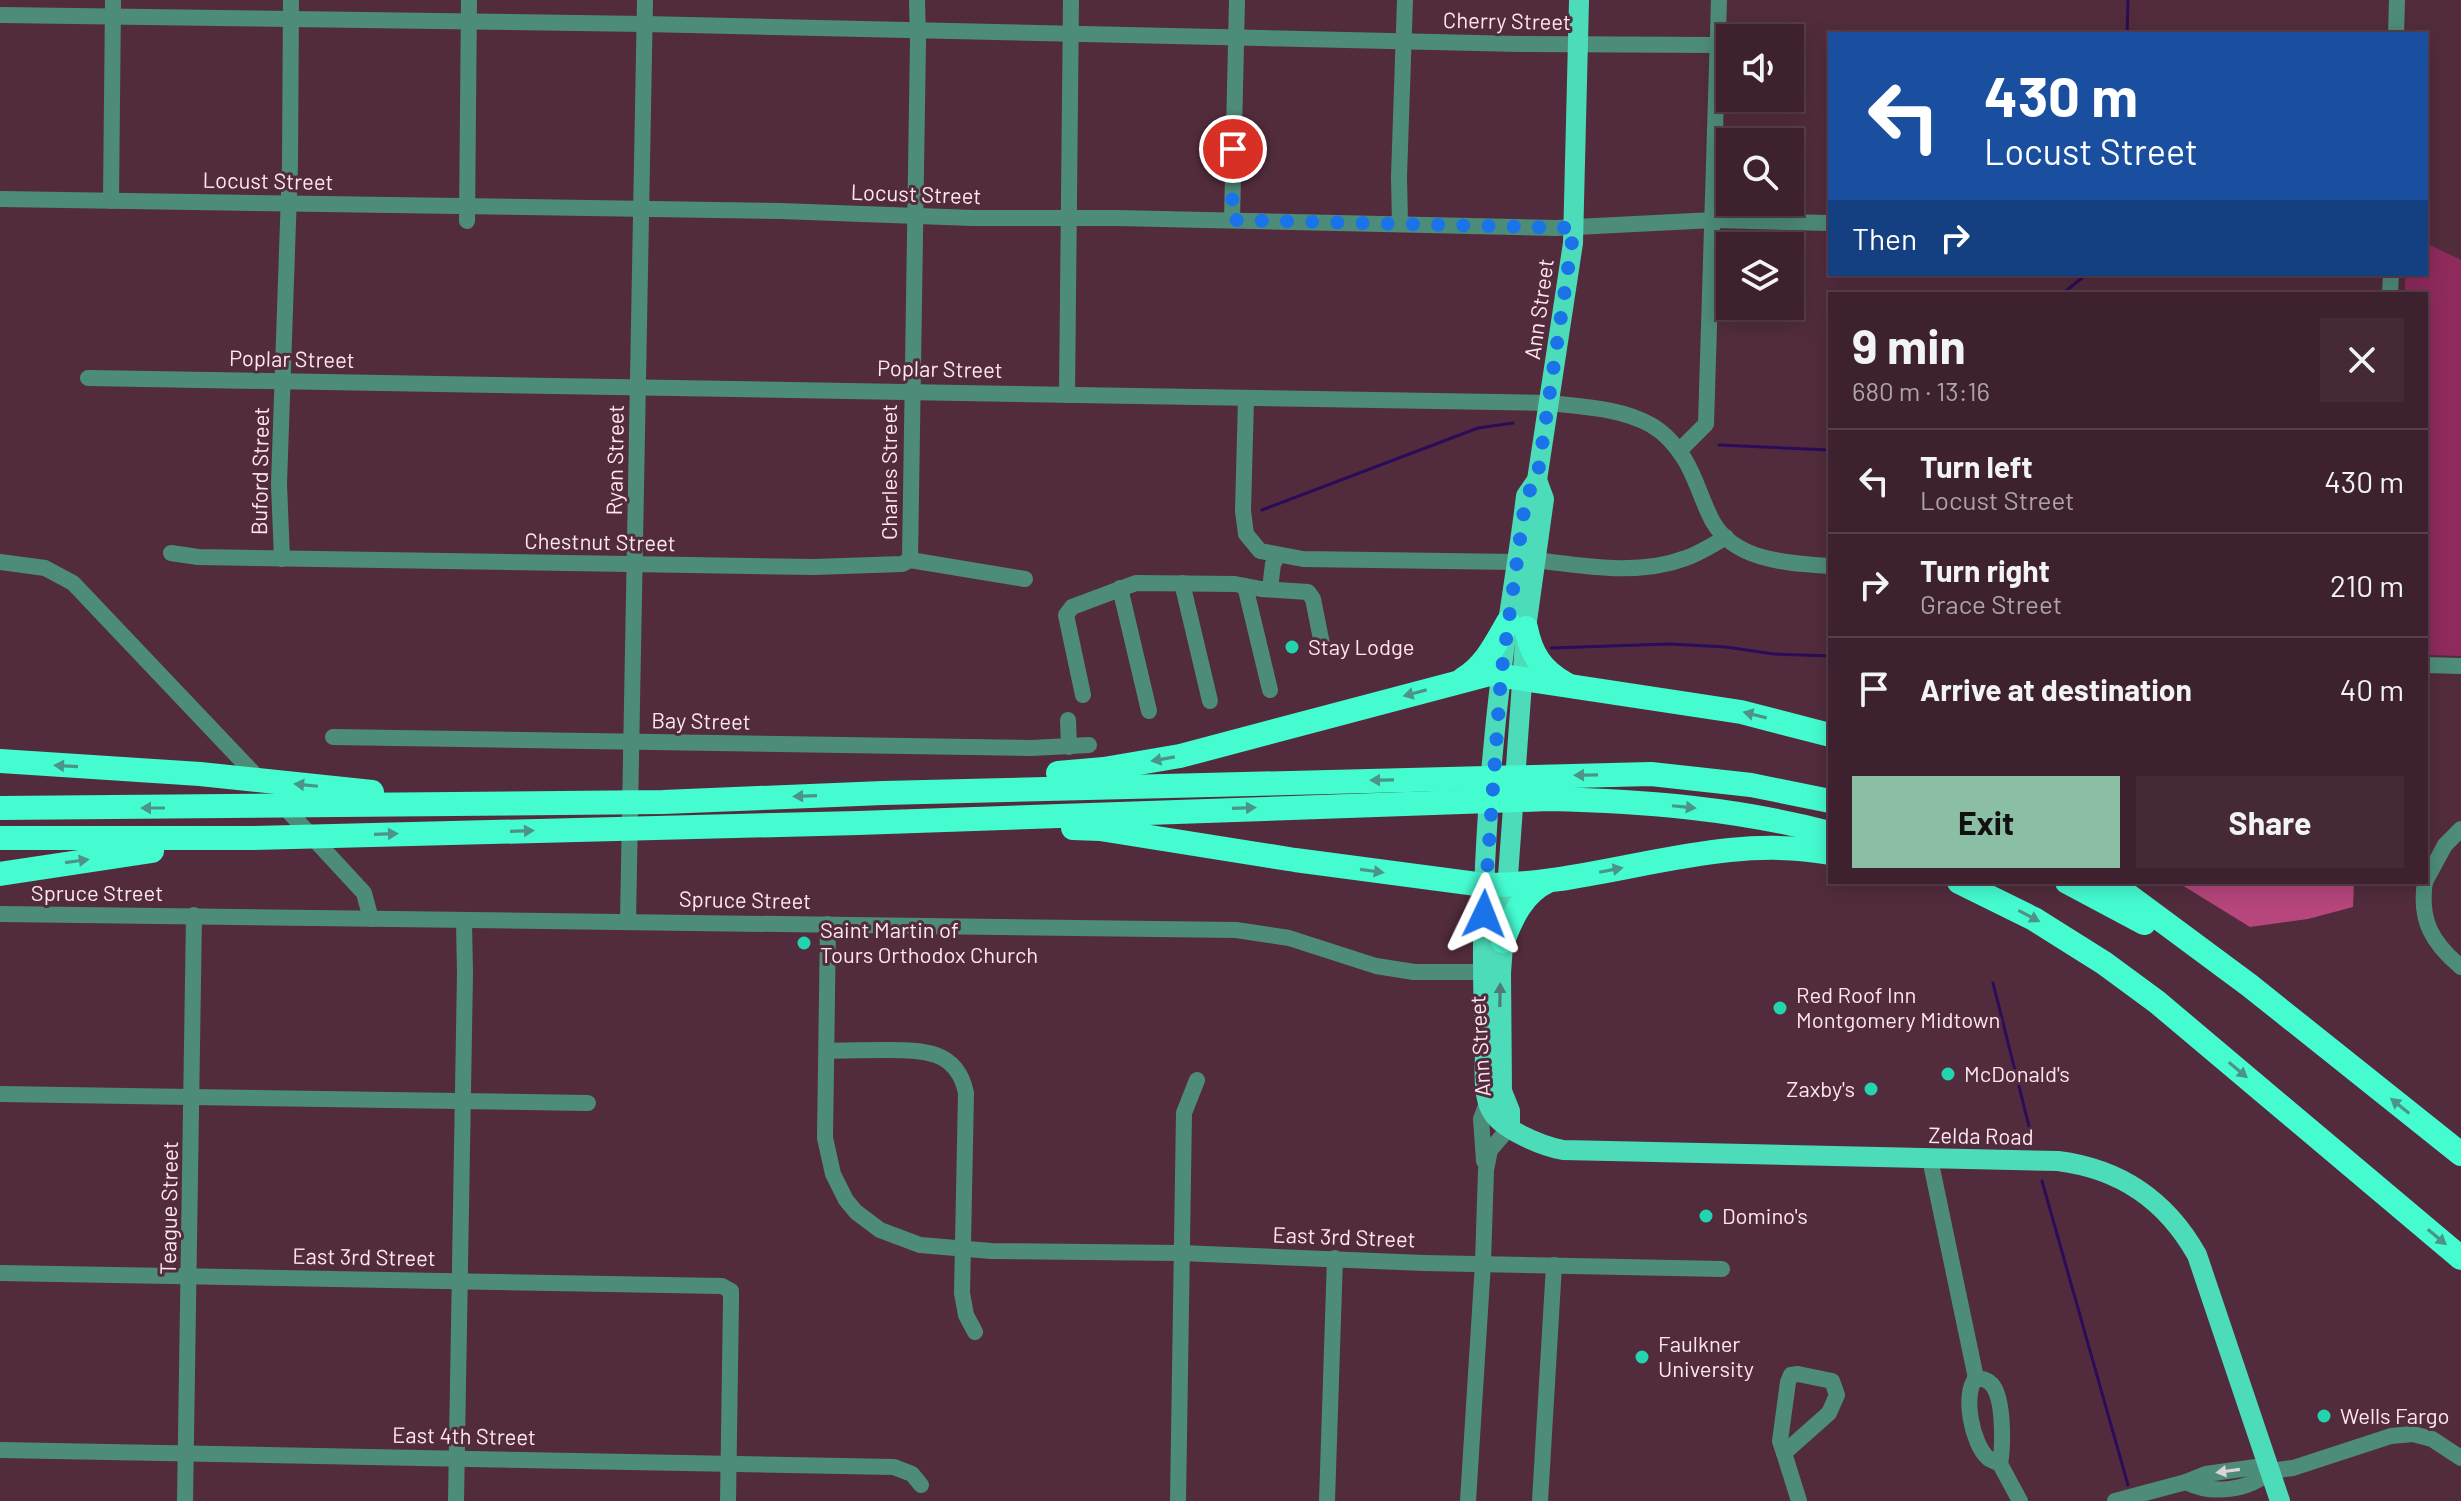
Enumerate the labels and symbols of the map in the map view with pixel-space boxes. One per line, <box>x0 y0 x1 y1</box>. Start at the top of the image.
street label: Cherry Street <box>1443 6 1571 34</box>
pin <box>1199 115 1267 183</box>
street label: Locust Street <box>202 166 334 194</box>
street label: Locust Street <box>850 178 982 208</box>
street label: Ann Street <box>1518 257 1558 361</box>
street label: Poplar Street <box>229 344 355 372</box>
street label: Poplar Street <box>877 354 1003 382</box>
street label: Ryan Street <box>600 404 628 516</box>
street label: Charles Street <box>875 404 901 540</box>
street label: Buford Street <box>245 407 273 535</box>
street label: Chestnut Street <box>524 527 676 555</box>
place label: Stay Lodge <box>1308 633 1415 659</box>
marker: Stay Lodge <box>1283 638 1301 656</box>
one-way arrow <box>1402 687 1427 699</box>
street label: Bay Street <box>651 706 751 734</box>
one-way arrow <box>1742 708 1767 721</box>
one-way arrow <box>1150 753 1175 765</box>
one-way arrow <box>53 759 78 772</box>
one-way arrow <box>1573 769 1598 781</box>
one-way arrow <box>1369 774 1394 787</box>
one-way arrow <box>293 778 318 791</box>
one-way arrow <box>792 789 817 802</box>
one-way arrow <box>1672 800 1697 813</box>
one-way arrow <box>140 802 165 814</box>
one-way arrow <box>1232 802 1257 815</box>
one-way arrow <box>510 824 535 837</box>
one-way arrow <box>374 828 399 841</box>
one-way arrow <box>65 854 90 867</box>
one-way arrow <box>1598 863 1623 875</box>
one-way arrow <box>1360 864 1385 877</box>
position arrow <box>1442 872 1526 956</box>
street label: Spruce Street <box>31 879 163 905</box>
street label: Spruce Street <box>679 885 811 913</box>
one-way arrow <box>2017 910 2040 923</box>
place label: Saint Martin of Tours Orthodox Church <box>820 916 1038 967</box>
marker: Saint Martin of Tours Orthodox Church <box>795 934 813 952</box>
place label: Red Roof Inn Montgomery Midtown <box>1796 981 2000 1032</box>
one-way arrow <box>1494 982 1506 1007</box>
street label: Ann Street <box>1463 995 1495 1097</box>
marker: Red Roof Inn Montgomery Midtown <box>1771 999 1789 1017</box>
place label: McDonald's <box>1964 1060 2070 1086</box>
one-way arrow <box>2228 1061 2248 1078</box>
marker: McDonald's <box>1939 1065 1957 1083</box>
place label: Zaxby's <box>1786 1075 1855 1101</box>
marker: Zaxby's <box>1862 1080 1880 1098</box>
one-way arrow <box>2390 1098 2410 1114</box>
street label: Zelda Road <box>1928 1121 2034 1149</box>
street label: Teague Street <box>154 1141 182 1275</box>
place label: Domino's <box>1722 1202 1808 1228</box>
marker: Domino's <box>1697 1207 1715 1225</box>
street label: East 3rd Street <box>1272 1221 1416 1251</box>
one-way arrow <box>2427 1228 2447 1245</box>
street label: East 3rd Street <box>292 1242 436 1270</box>
place label: Faulkner University <box>1658 1330 1754 1381</box>
marker: Faulkner University <box>1633 1348 1651 1366</box>
place label: Wells Fargo <box>2340 1402 2450 1428</box>
marker: Wells Fargo <box>2315 1407 2333 1425</box>
street label: East 4th Street <box>392 1421 536 1449</box>
one-way arrow <box>2215 1465 2240 1478</box>

